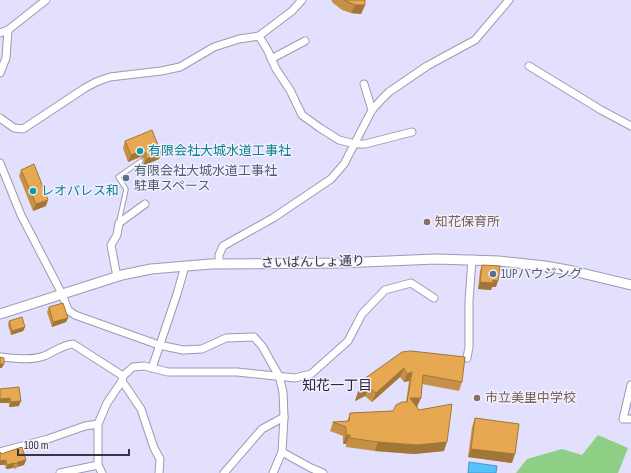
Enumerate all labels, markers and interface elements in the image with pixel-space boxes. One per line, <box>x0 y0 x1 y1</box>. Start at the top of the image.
place label: 有限会社大城水道工事社 <box>148 143 291 159</box>
marker: 有限会社大城水道工事社 <box>135 146 145 156</box>
place label: 有限会社大城水道工事社 駐車スペース <box>134 163 277 194</box>
marker: 有限会社大城水道工事社 駐車スペース <box>121 173 131 183</box>
place label: レオパレス和 <box>41 183 119 199</box>
marker: レオパレス和 <box>28 186 38 196</box>
place label: 知花保育所 <box>435 214 500 230</box>
marker: 知花保育所 <box>422 217 432 227</box>
street label: さいばんしょ通り <box>261 253 365 271</box>
place label: 1UPハウジング <box>501 266 582 282</box>
marker: 1UPハウジング <box>488 269 498 279</box>
district label: 知花一丁目 <box>302 377 372 394</box>
place label: 市立美里中学校 <box>485 390 576 406</box>
marker: 市立美里中学校 <box>472 393 482 403</box>
scale bar <box>18 431 129 457</box>
text: 100 m <box>24 438 49 453</box>

